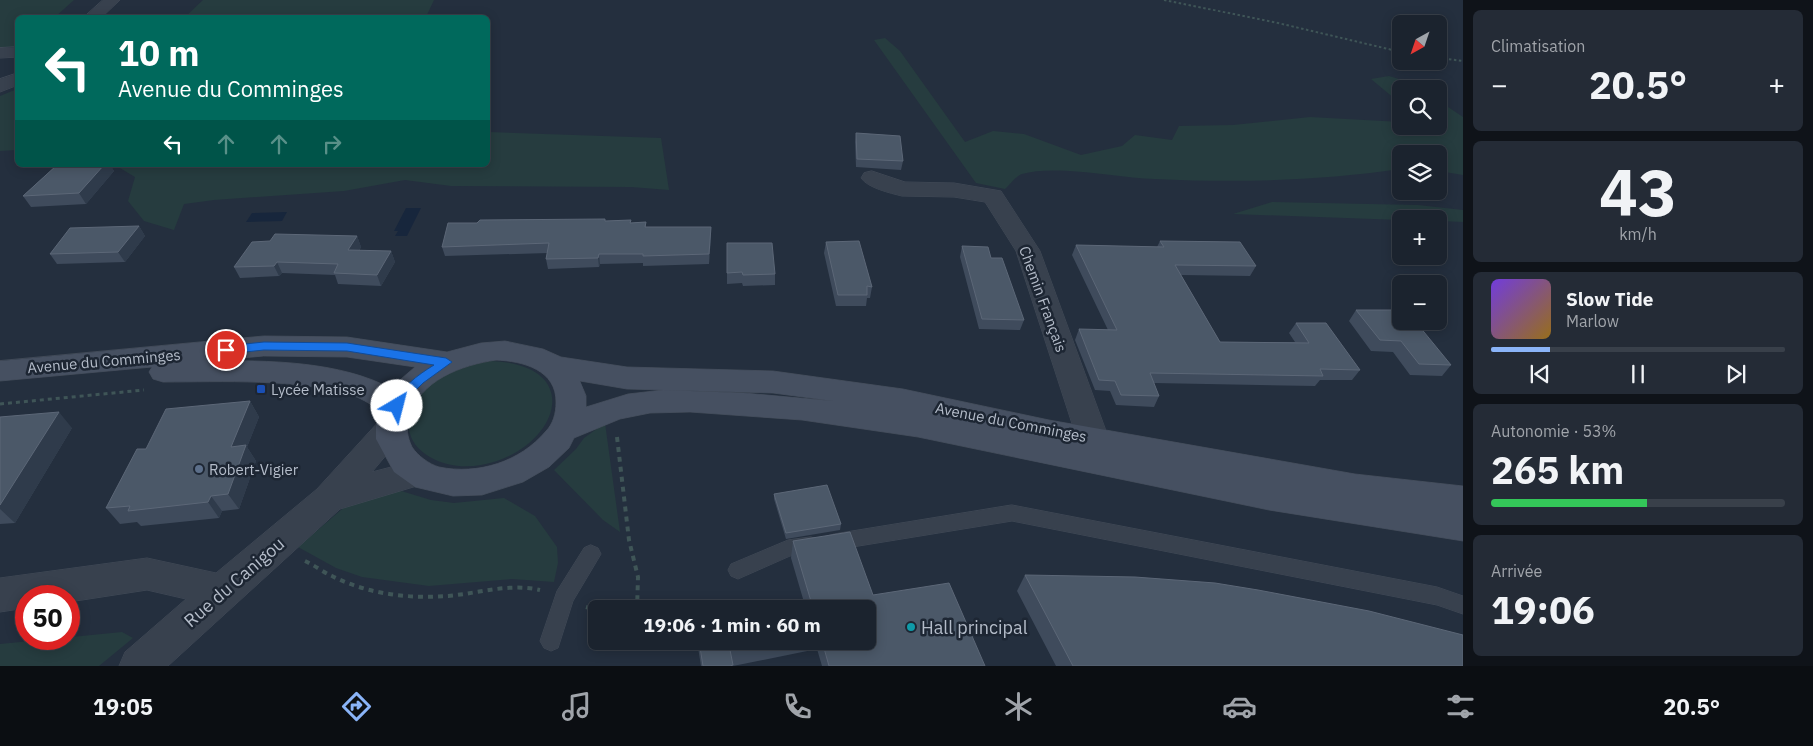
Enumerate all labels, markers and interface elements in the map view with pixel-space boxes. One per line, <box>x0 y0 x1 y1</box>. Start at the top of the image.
north arrow <box>1392 15 1448 70</box>
map controls <box>1392 15 1447 330</box>
text: 10 m <box>118 30 200 76</box>
icon: left <box>35 35 100 100</box>
text: Climatisation <box>1491 36 1585 56</box>
text: 20.5° <box>1589 60 1687 109</box>
text: − <box>1491 66 1508 103</box>
text: + <box>1768 66 1785 103</box>
text: Avenue du Comminges <box>118 74 344 103</box>
button: search <box>1392 80 1447 135</box>
icon: left <box>159 130 187 158</box>
icon: ahead <box>212 130 240 158</box>
icon: ahead <box>265 130 293 158</box>
icon: right <box>318 130 346 158</box>
button: layers <box>1392 145 1447 200</box>
text: 43 <box>1599 149 1677 234</box>
button: + <box>1392 210 1447 265</box>
text: km/h <box>1619 224 1657 244</box>
street label: Chemin Français <box>1015 243 1071 355</box>
button: − <box>1392 275 1447 330</box>
text: Slow Tide <box>1566 287 1653 311</box>
text: Marlow <box>1566 311 1619 331</box>
pin <box>205 329 247 371</box>
icon: arrive <box>212 336 240 364</box>
street label: Avenue du Comminges <box>26 345 182 377</box>
icon: previous <box>1526 360 1554 388</box>
icon: pause <box>1624 360 1652 388</box>
icon: next <box>1722 360 1750 388</box>
position arrow <box>370 379 422 431</box>
place label: Lycée Matisse <box>271 380 365 399</box>
marker: Lycée Matisse <box>255 383 267 395</box>
street label: Avenue du Comminges <box>934 398 1088 446</box>
text: Autonomie · 53% <box>1491 421 1616 441</box>
text: 265 km <box>1491 445 1624 494</box>
place label: Robert-Vigier <box>209 460 299 479</box>
marker: Robert-Vigier <box>193 463 205 475</box>
street label: Rue du Canigou <box>179 532 289 632</box>
text: Arrivée <box>1491 561 1542 581</box>
speed limit sign: 50 <box>15 585 80 650</box>
text: 19:06 <box>1491 585 1595 634</box>
text: 19:06 · 1 min · 60 m <box>643 613 821 637</box>
place label: Hall principal <box>921 616 1028 639</box>
marker: Hall principal <box>905 621 917 633</box>
icon: directions <box>339 689 374 724</box>
icon: music <box>559 689 594 724</box>
icon: phone <box>780 689 815 724</box>
icon: climate <box>1001 689 1036 724</box>
icon: car <box>1222 689 1257 724</box>
icon: filters <box>1443 689 1478 724</box>
text: 19:05 <box>93 692 153 721</box>
text: 20.5° <box>1663 692 1720 721</box>

